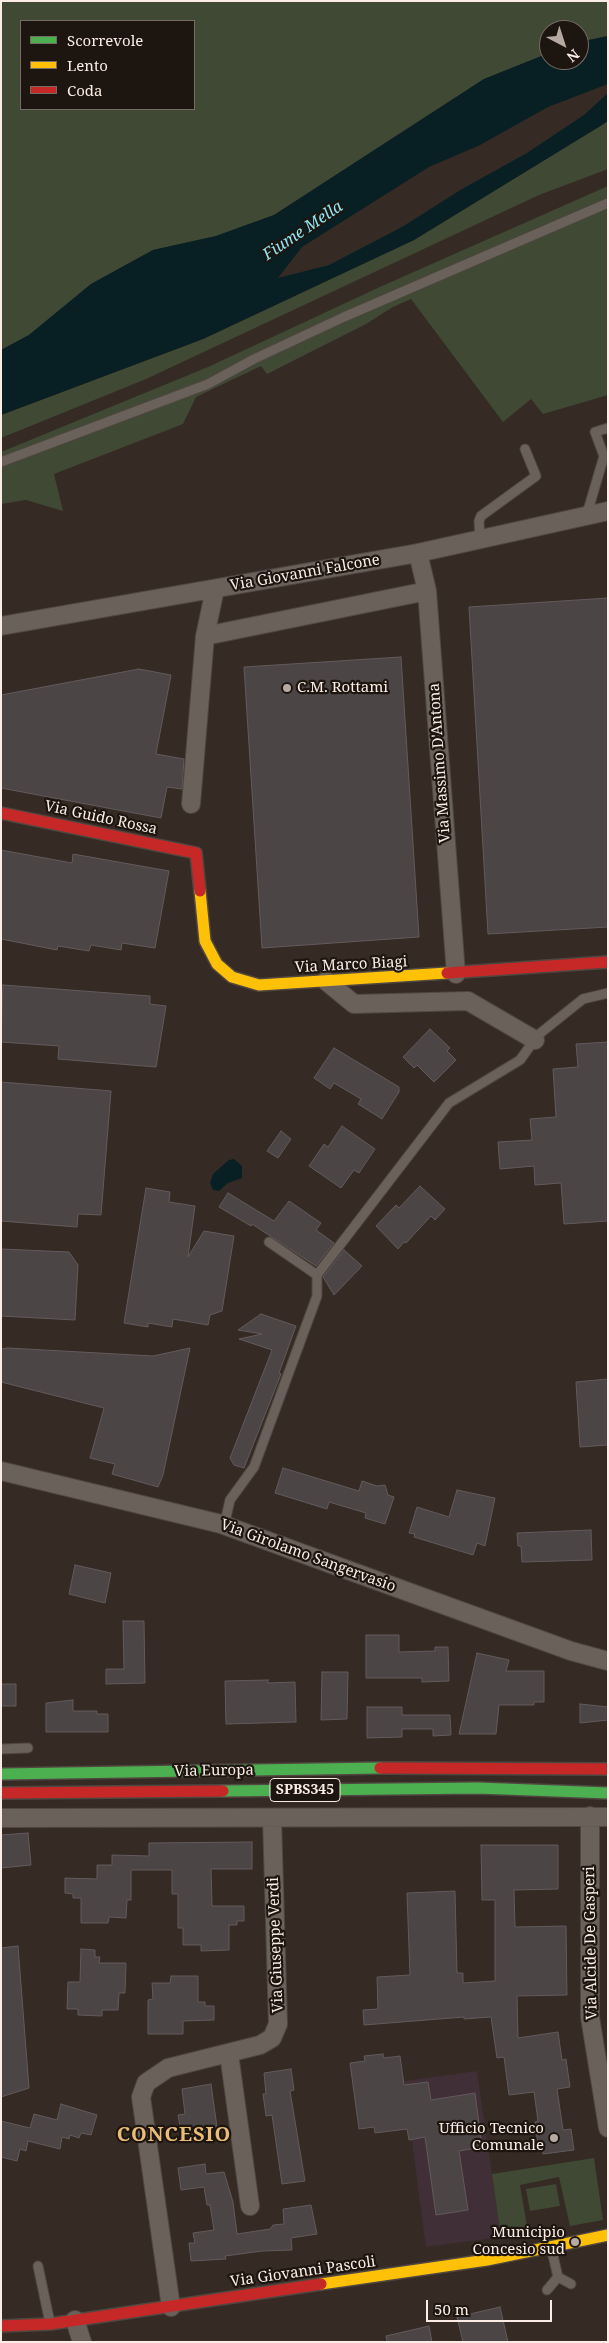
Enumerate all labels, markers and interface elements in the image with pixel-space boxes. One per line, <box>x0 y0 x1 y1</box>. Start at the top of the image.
legend <box>20 20 195 110</box>
north arrow <box>539 20 589 70</box>
text: Scorrevole <box>67 30 143 50</box>
text: N <box>563 45 584 67</box>
text: Lento <box>67 55 108 75</box>
text: Coda <box>67 80 103 100</box>
water label: Fiume Mella <box>259 197 347 265</box>
street label: Via Giovanni Falcone <box>229 551 381 595</box>
place label: C.M. Rottami <box>297 679 388 697</box>
marker: C.M. Rottami <box>281 682 293 694</box>
street label: Via Massimo D'Antona <box>425 682 455 844</box>
street label: Via Guido Rossa <box>43 797 159 839</box>
street label: Via Marco Biagi <box>294 953 408 977</box>
street label: Via Girolamo Sangervasio <box>218 1516 398 1596</box>
street label: Via Europa <box>174 1761 254 1781</box>
road number: SPBS345 <box>270 1778 340 1802</box>
street label: Via Alcide De Gasperi <box>581 1866 601 2020</box>
street label: Via Giuseppe Verdi <box>265 1877 287 2013</box>
place label: Ufficio Tecnico Comunale <box>439 2120 544 2155</box>
district label: CONCESIO <box>116 2123 232 2147</box>
marker: Ufficio Tecnico Comunale <box>548 2132 560 2144</box>
place label: Municipio Concesio sud <box>472 2224 565 2259</box>
marker: Municipio Concesio sud <box>569 2236 581 2248</box>
street label: Via Giovanni Pascoli <box>229 2253 377 2291</box>
scale bar <box>429 2290 555 2322</box>
text: 50 m <box>434 2299 469 2319</box>

